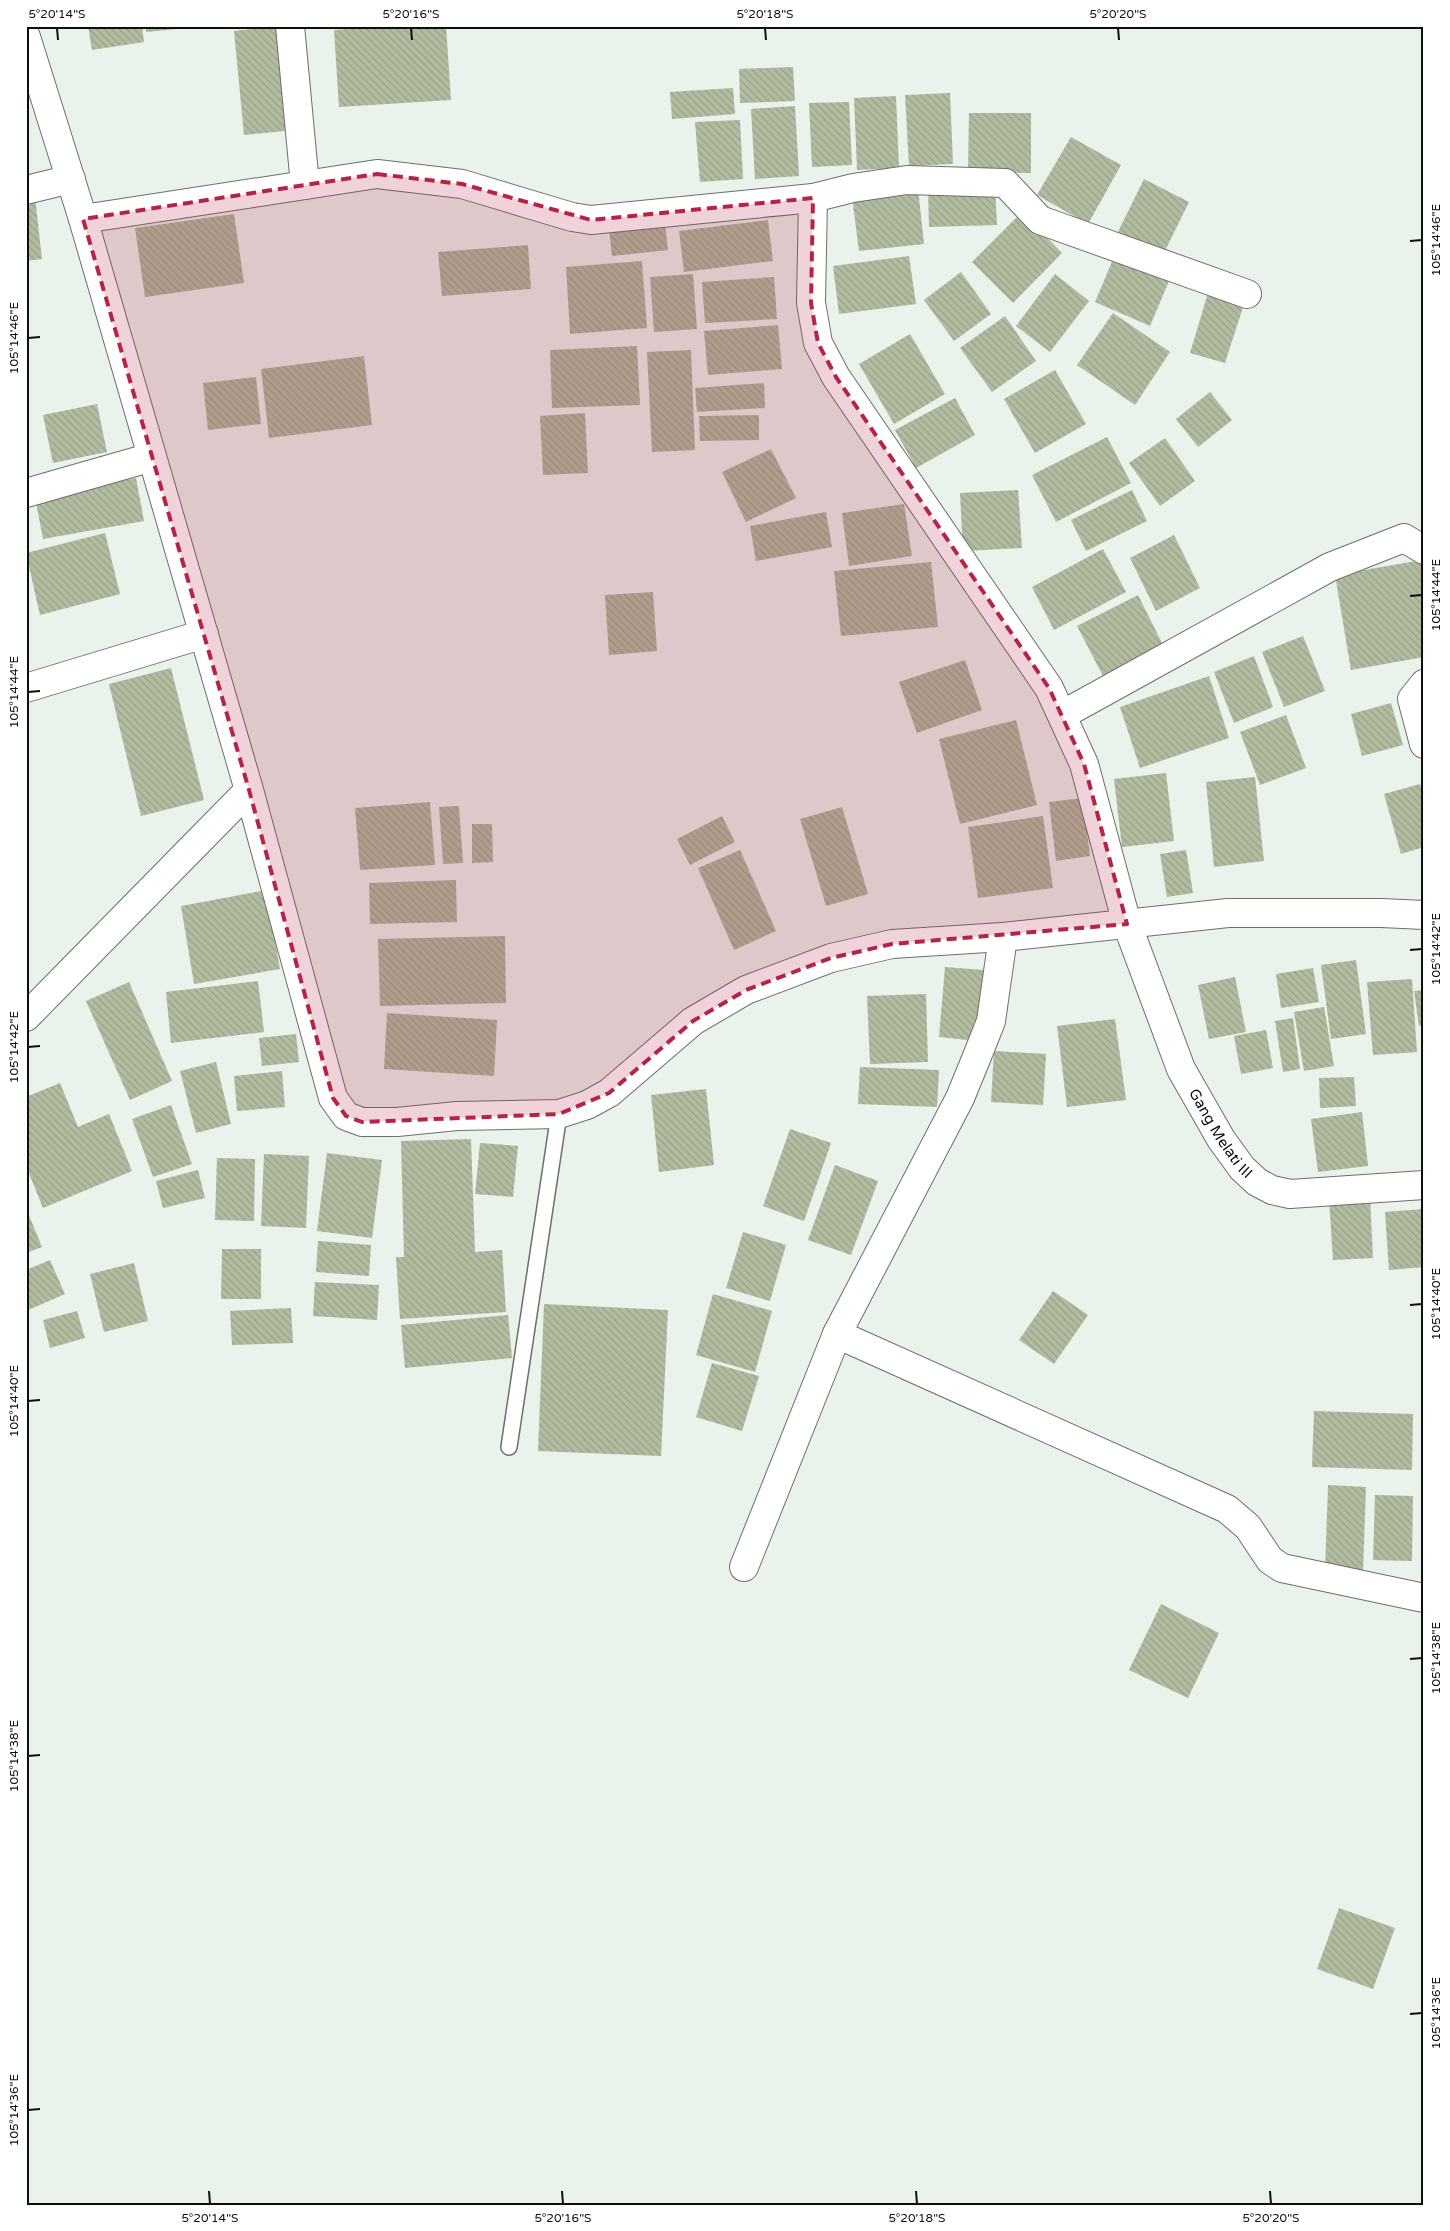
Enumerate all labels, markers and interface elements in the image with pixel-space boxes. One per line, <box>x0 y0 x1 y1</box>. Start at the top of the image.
text: 5°20'14"S <box>29 7 85 21</box>
text: 5°20'16"S <box>383 7 439 21</box>
text: 5°20'18"S <box>737 7 793 21</box>
text: 5°20'20"S <box>1090 7 1146 21</box>
text: 105°14'46"E <box>1429 204 1443 276</box>
text: 105°14'46"E <box>7 302 21 374</box>
text: 105°14'44"E <box>1429 559 1443 631</box>
text: 105°14'44"E <box>7 656 21 728</box>
text: 105°14'42"E <box>1429 913 1443 985</box>
text: 105°14'42"E <box>7 1011 21 1083</box>
street label: Gang Melati III <box>1185 1085 1256 1182</box>
text: 105°14'40"E <box>1429 1268 1443 1340</box>
text: 105°14'40"E <box>7 1365 21 1437</box>
text: 105°14'38"E <box>1429 1622 1443 1694</box>
text: 105°14'38"E <box>7 1720 21 1792</box>
text: 105°14'36"E <box>1429 1977 1443 2049</box>
text: 105°14'36"E <box>7 2074 21 2146</box>
text: 5°20'14"S <box>182 2211 238 2225</box>
text: 5°20'16"S <box>535 2211 591 2225</box>
text: 5°20'18"S <box>889 2211 945 2225</box>
text: 5°20'20"S <box>1243 2211 1299 2225</box>

